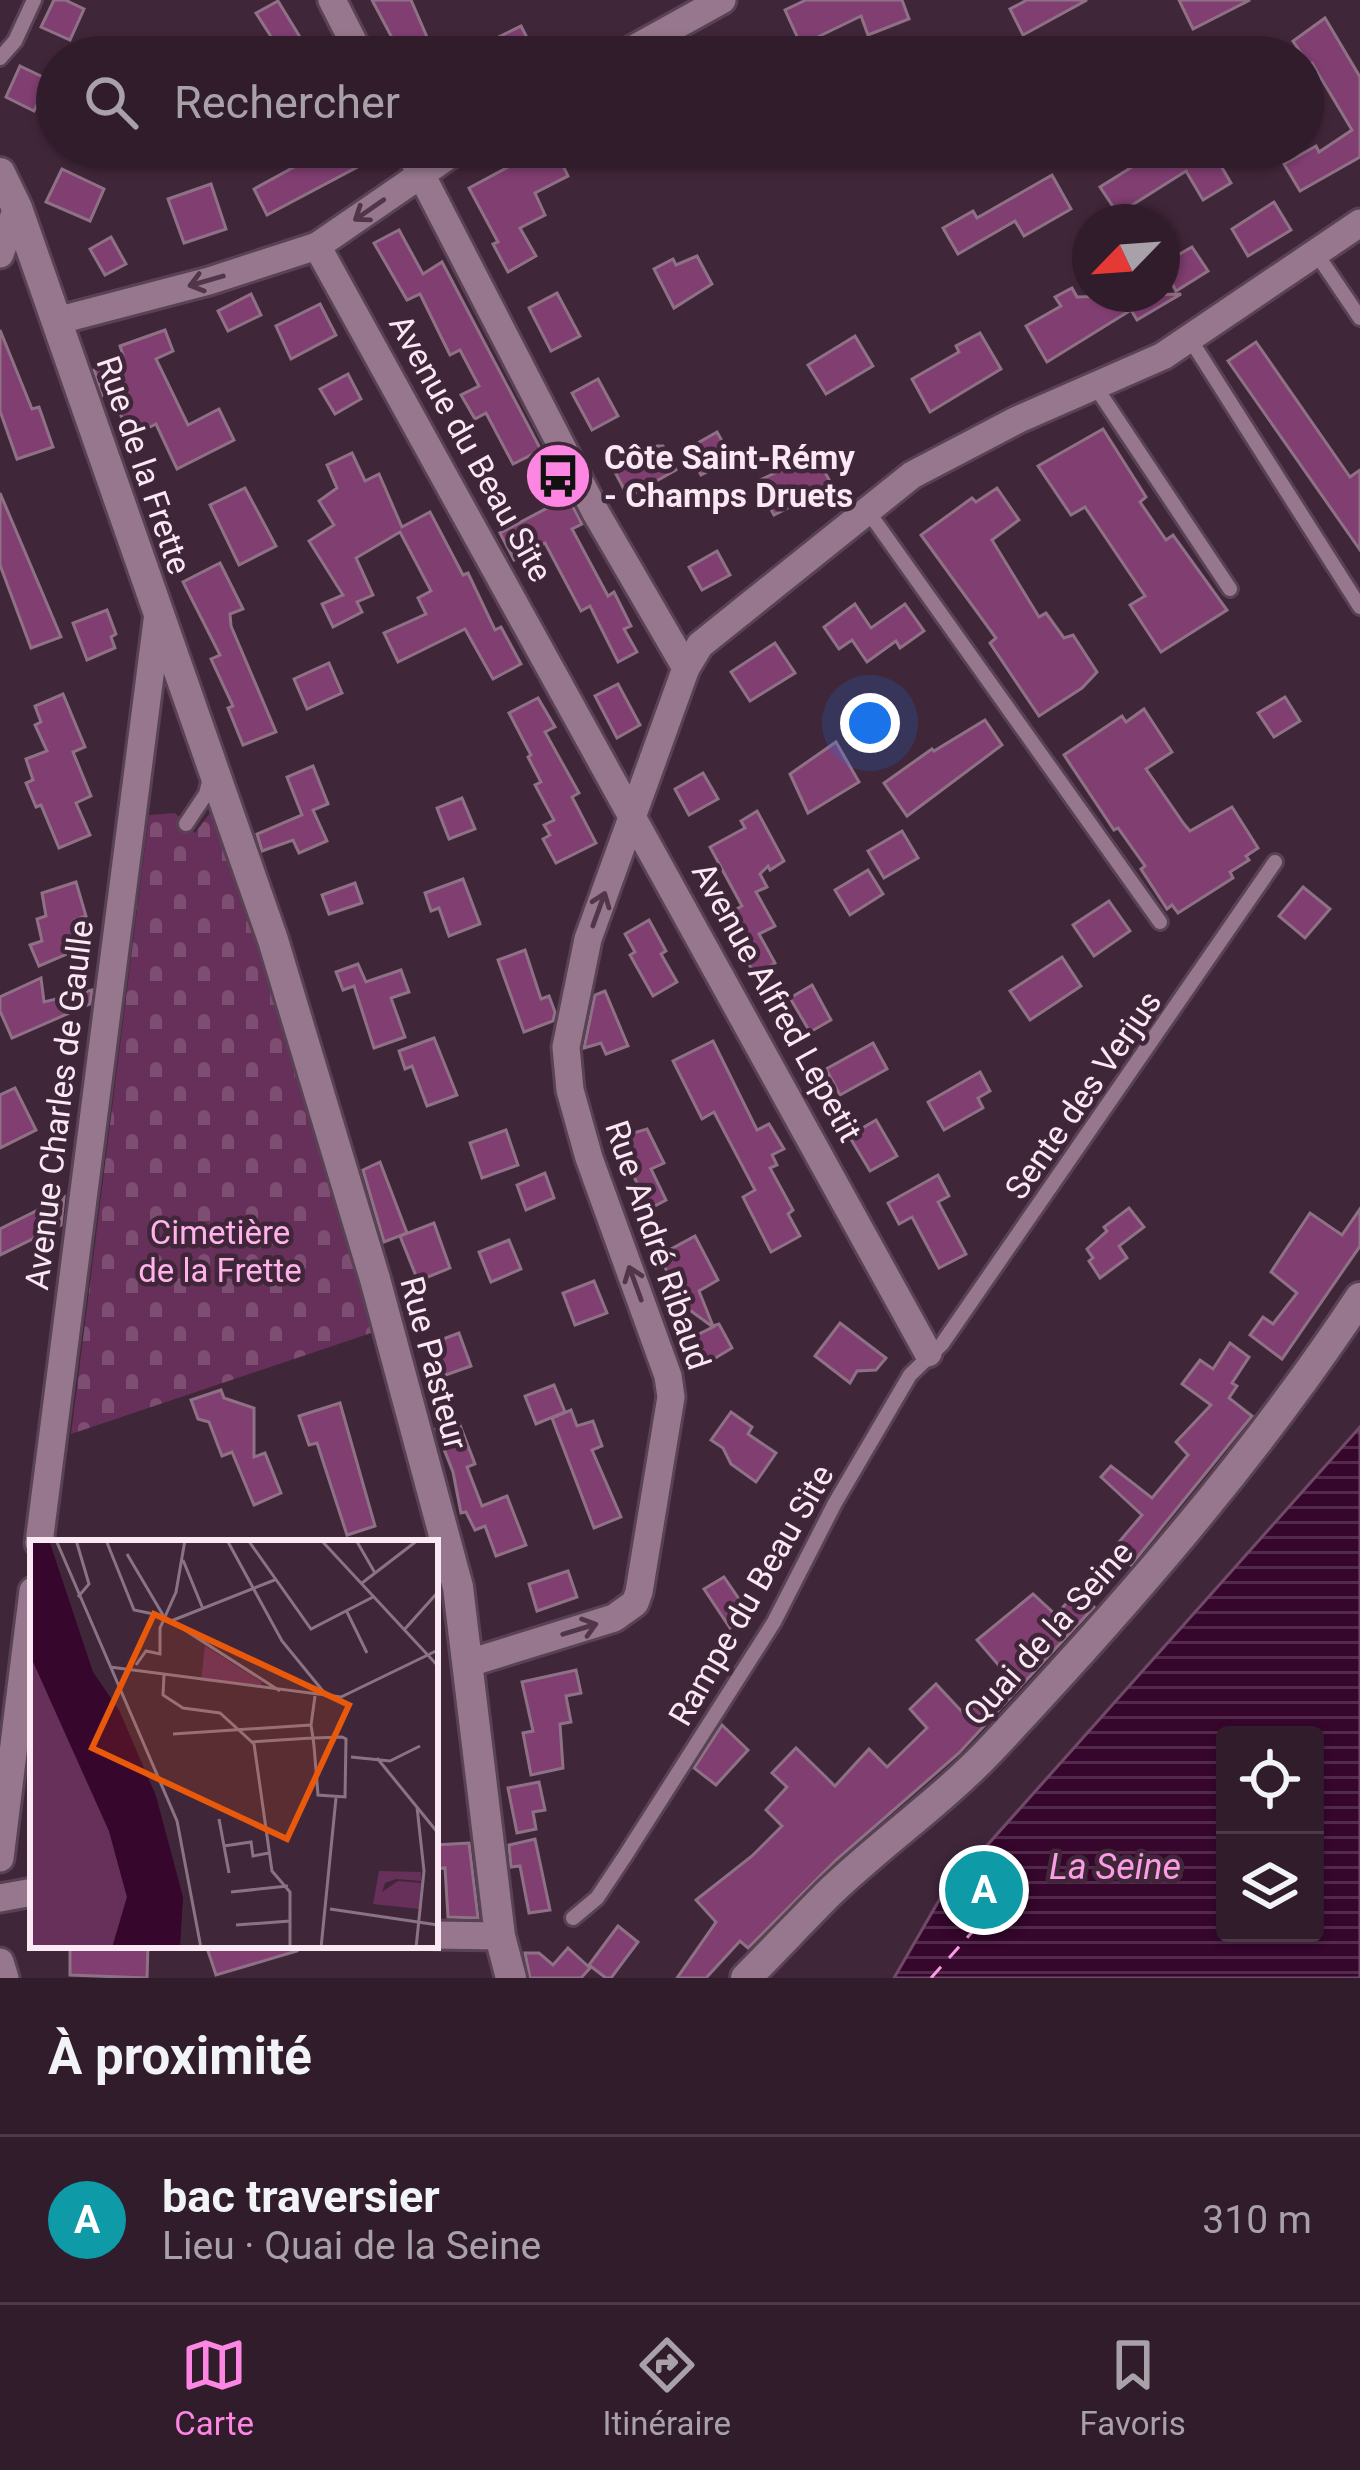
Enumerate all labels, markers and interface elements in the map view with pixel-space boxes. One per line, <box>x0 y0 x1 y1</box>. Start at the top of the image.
search box <box>36 36 1324 168</box>
icon: search <box>78 69 144 135</box>
text: Rechercher <box>174 76 400 129</box>
one-way arrow <box>353 197 386 222</box>
north arrow <box>1072 204 1180 312</box>
one-way arrow <box>188 272 226 294</box>
street label: Avenue du Beau Site <box>381 308 561 588</box>
street label: Rue de la Frette <box>88 351 200 579</box>
place label: Côte Saint-Rémy - Champs Druets <box>604 438 855 515</box>
bus stop icon: Côte Saint-Rémy - Champs Druets <box>523 441 593 511</box>
your location <box>840 693 900 753</box>
street label: Avenue Alfred Lepetit <box>684 856 870 1148</box>
one-way arrow <box>590 891 612 928</box>
street label: Avenue Charles de Gaulle <box>17 918 101 1292</box>
street label: Sente des Verjus <box>997 983 1169 1207</box>
street label: Rue André Ribaud <box>597 1115 719 1375</box>
park label: Cimetière de la Frette <box>138 1213 302 1290</box>
one-way arrow <box>622 1266 644 1303</box>
street label: Rue Pasteur <box>392 1272 476 1454</box>
street label: Rampe du Beau Site <box>660 1458 842 1732</box>
street label: Quai de la Seine <box>955 1533 1141 1733</box>
inset map <box>30 1540 438 1948</box>
one-way arrow <box>560 1616 598 1638</box>
map controls <box>1216 1726 1324 1942</box>
button: locate <box>1216 1726 1324 1834</box>
button: layers <box>1216 1834 1324 1942</box>
pin: A <box>945 1845 1023 1935</box>
water label: La Seine <box>1049 1846 1181 1888</box>
text: À proximité <box>48 2027 312 2086</box>
text: bac traversier <box>162 2170 440 2223</box>
text: A <box>74 2197 100 2243</box>
text: 310 m <box>1202 2197 1312 2243</box>
text: Lieu · Quai de la Seine <box>162 2223 541 2269</box>
tab: Carte <box>174 2332 254 2443</box>
tab: Itinéraire <box>603 2332 731 2443</box>
tab: Favoris <box>1080 2332 1186 2443</box>

